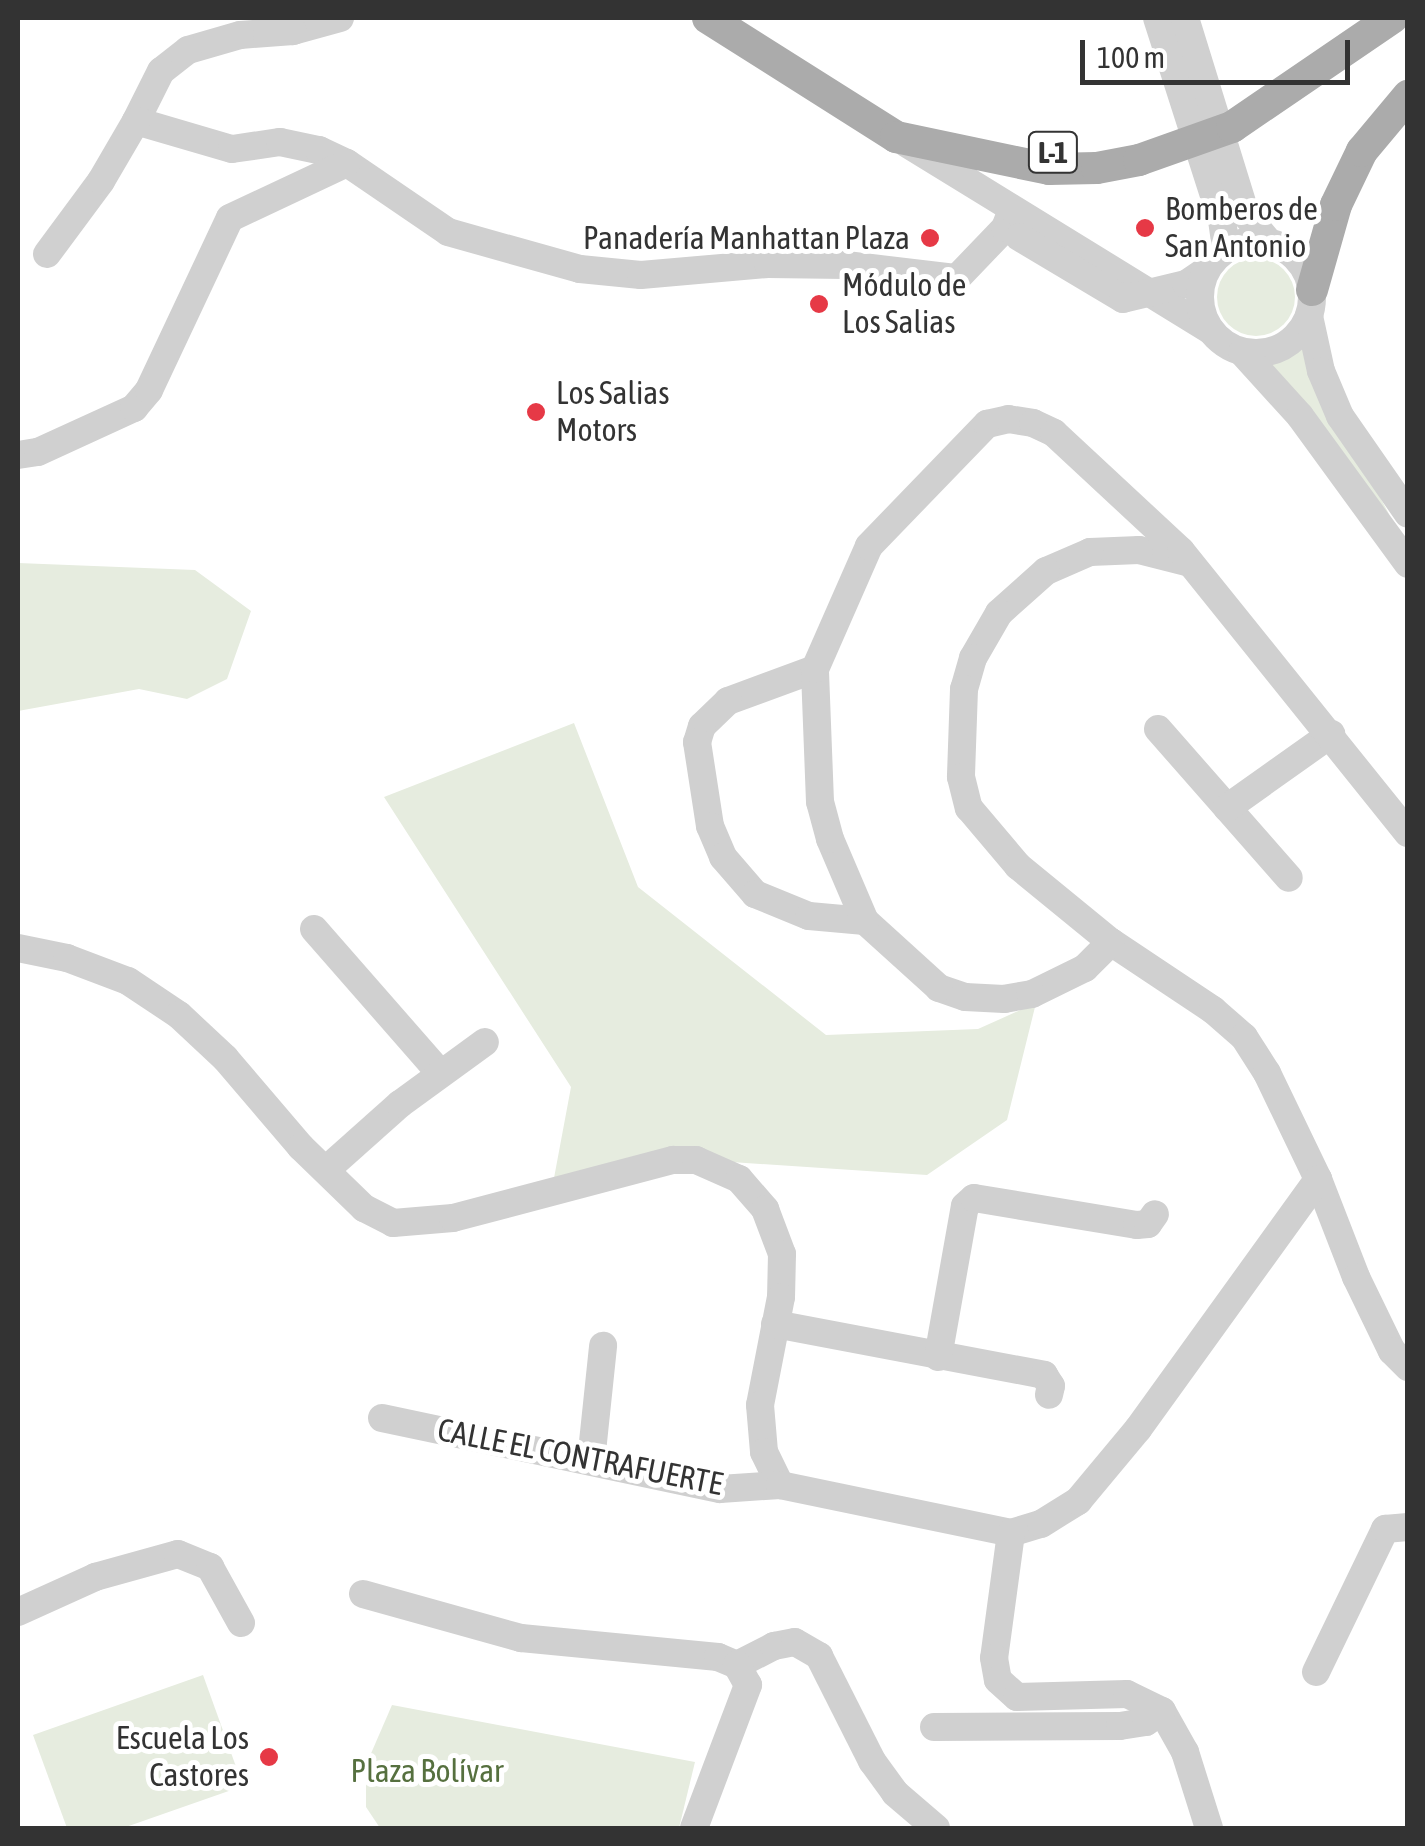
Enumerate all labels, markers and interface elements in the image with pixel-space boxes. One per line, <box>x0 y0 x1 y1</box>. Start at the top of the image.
scale bar <box>1085 20 1355 82</box>
text: 100 m <box>1097 40 1165 74</box>
road number: L-1 <box>1026 127 1080 177</box>
place label: Bomberos de San Antonio <box>1165 191 1318 266</box>
marker: Bomberos de San Antonio <box>1134 217 1156 239</box>
place label: Panadería Manhattan Plaza <box>583 219 910 257</box>
marker: Panadería Manhattan Plaza <box>919 227 941 249</box>
place label: Módulo de Los Salias <box>842 267 966 342</box>
marker: Módulo de Los Salias <box>806 291 832 317</box>
place label: Los Salias Motors <box>556 375 669 450</box>
marker: Los Salias Motors <box>525 401 547 423</box>
street label: CALLE EL CONTRAFUERTE <box>434 1411 726 1503</box>
place label: Escuela Los Castores <box>116 1720 249 1795</box>
marker: Escuela Los Castores <box>258 1746 280 1768</box>
park label: Plaza Bolívar <box>350 1752 504 1790</box>

